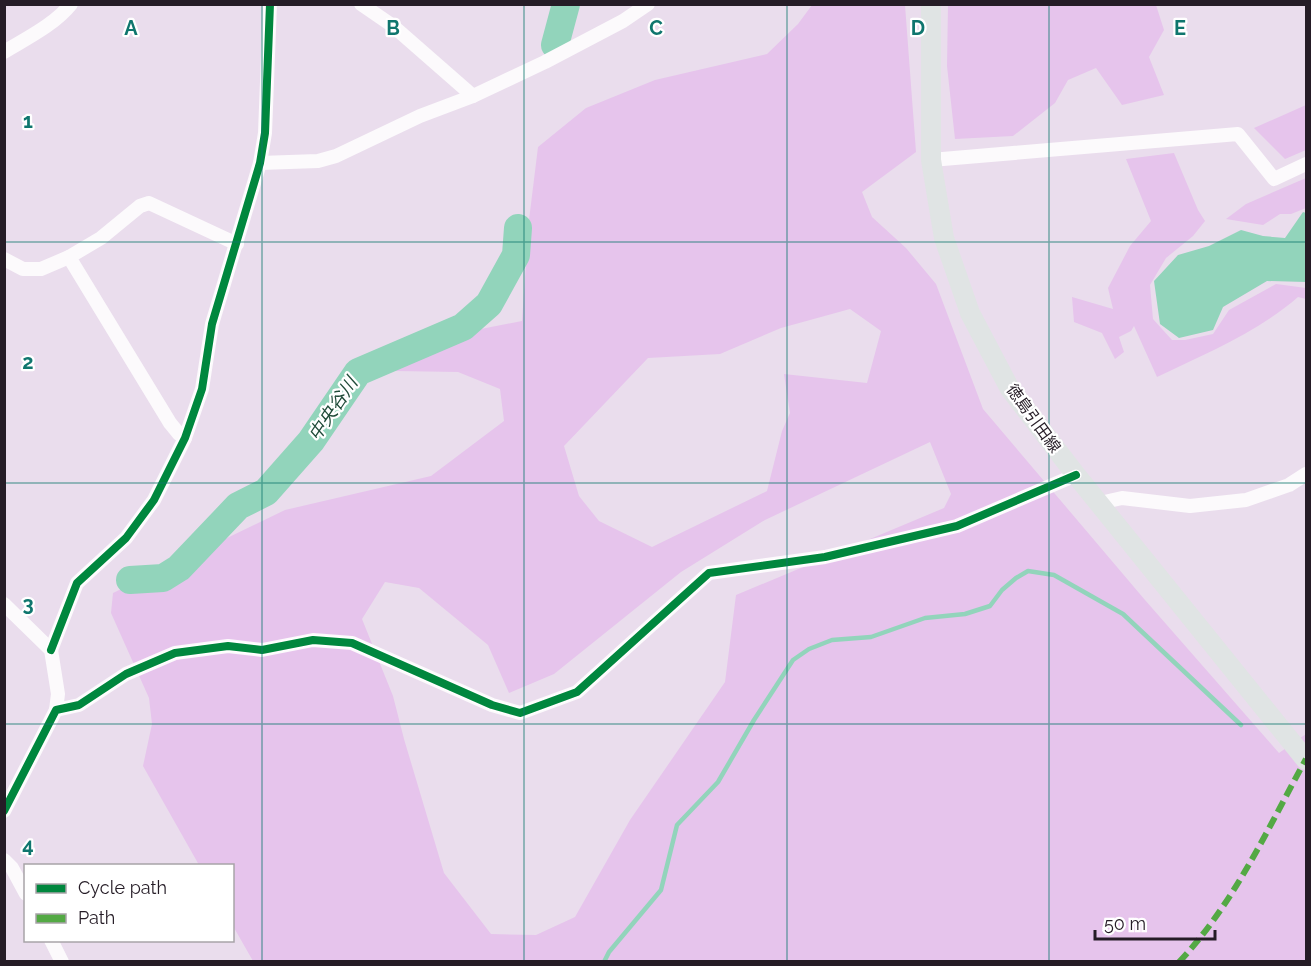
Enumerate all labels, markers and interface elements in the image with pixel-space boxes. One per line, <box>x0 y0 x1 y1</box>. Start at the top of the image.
text: A <box>124 16 138 40</box>
text: B <box>386 16 400 40</box>
text: C <box>649 16 663 40</box>
text: D <box>911 16 925 40</box>
text: E <box>1174 16 1186 40</box>
text: 1 <box>23 109 33 133</box>
text: 2 <box>22 350 34 374</box>
water label: 中央谷川 <box>304 371 363 444</box>
street label: 徳島引田線 <box>1002 380 1065 456</box>
text: 3 <box>22 592 34 616</box>
text: 4 <box>22 833 34 857</box>
legend <box>24 864 234 942</box>
text: Cycle path <box>78 877 167 898</box>
scale bar <box>1095 903 1215 941</box>
text: Path <box>78 907 115 928</box>
text: 50 m <box>1104 913 1146 934</box>

